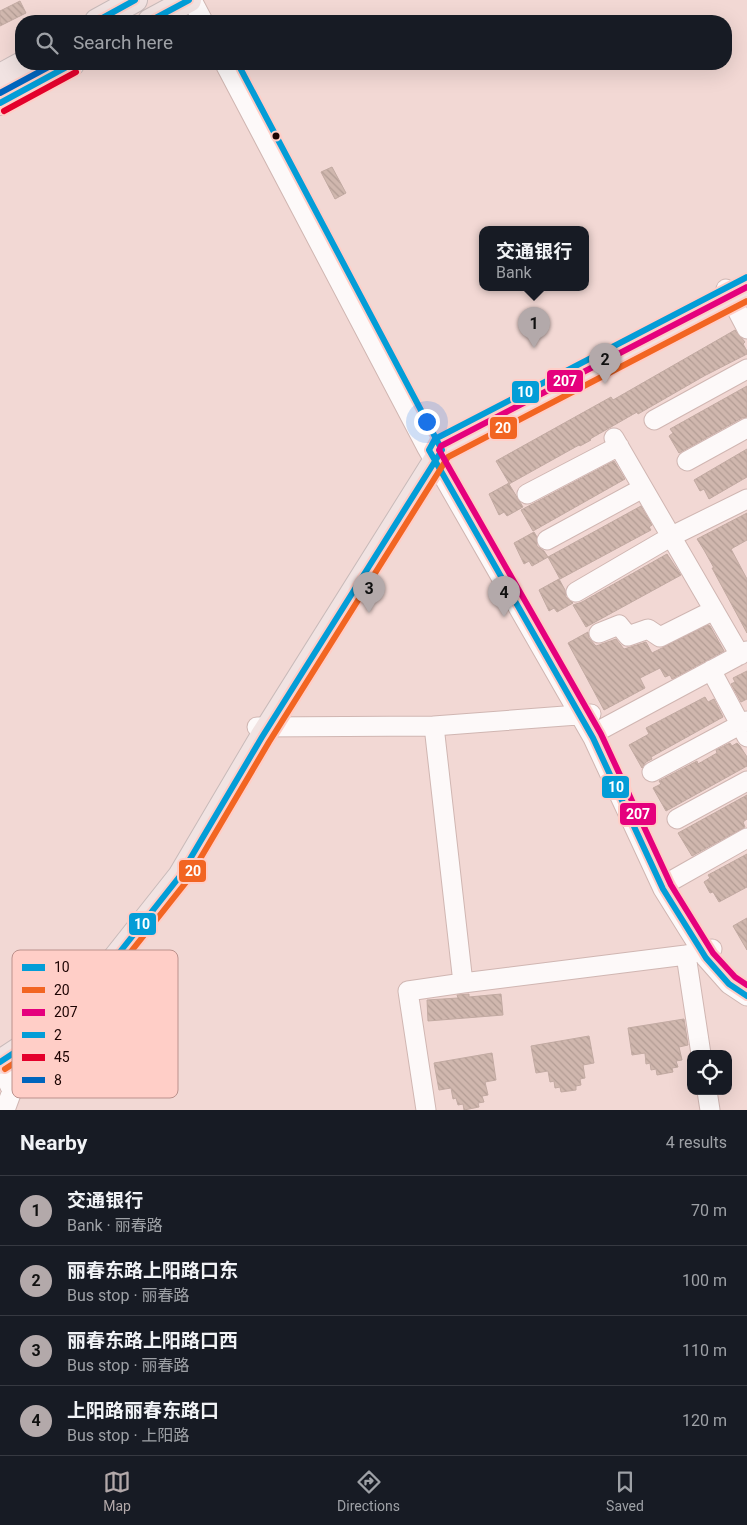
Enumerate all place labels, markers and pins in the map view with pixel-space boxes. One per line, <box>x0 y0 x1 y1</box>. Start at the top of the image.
unlabelled marker <box>271 131 281 141</box>
pin: 1 <box>518 307 550 348</box>
pin: 2 <box>589 343 621 384</box>
pin: 3 <box>353 572 385 613</box>
pin: 4 <box>488 576 520 617</box>

